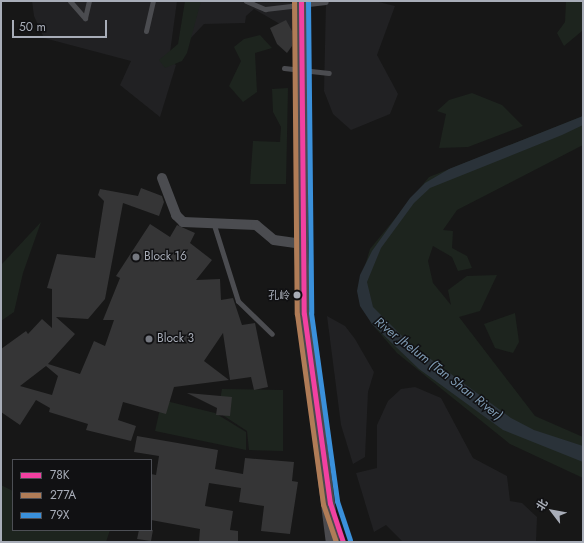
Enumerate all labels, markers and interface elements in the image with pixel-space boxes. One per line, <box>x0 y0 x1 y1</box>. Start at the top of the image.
scale bar <box>14 12 109 38</box>
text: 50 m <box>19 18 46 36</box>
place label: Block 16 <box>144 250 187 264</box>
marker: Block 16 <box>131 252 141 262</box>
place label: 孔岭 <box>268 288 290 302</box>
marker: 孔岭 <box>292 290 302 300</box>
water label: River Jhelum (Tan Shan River) <box>371 314 505 424</box>
place label: Block 3 <box>157 332 194 346</box>
marker: Block 3 <box>144 334 154 344</box>
legend <box>12 459 152 531</box>
text: 78K <box>50 466 70 484</box>
text: 277A <box>50 486 76 504</box>
north arrow <box>532 491 572 531</box>
text: 北 <box>532 496 552 514</box>
text: 79X <box>50 506 70 524</box>

